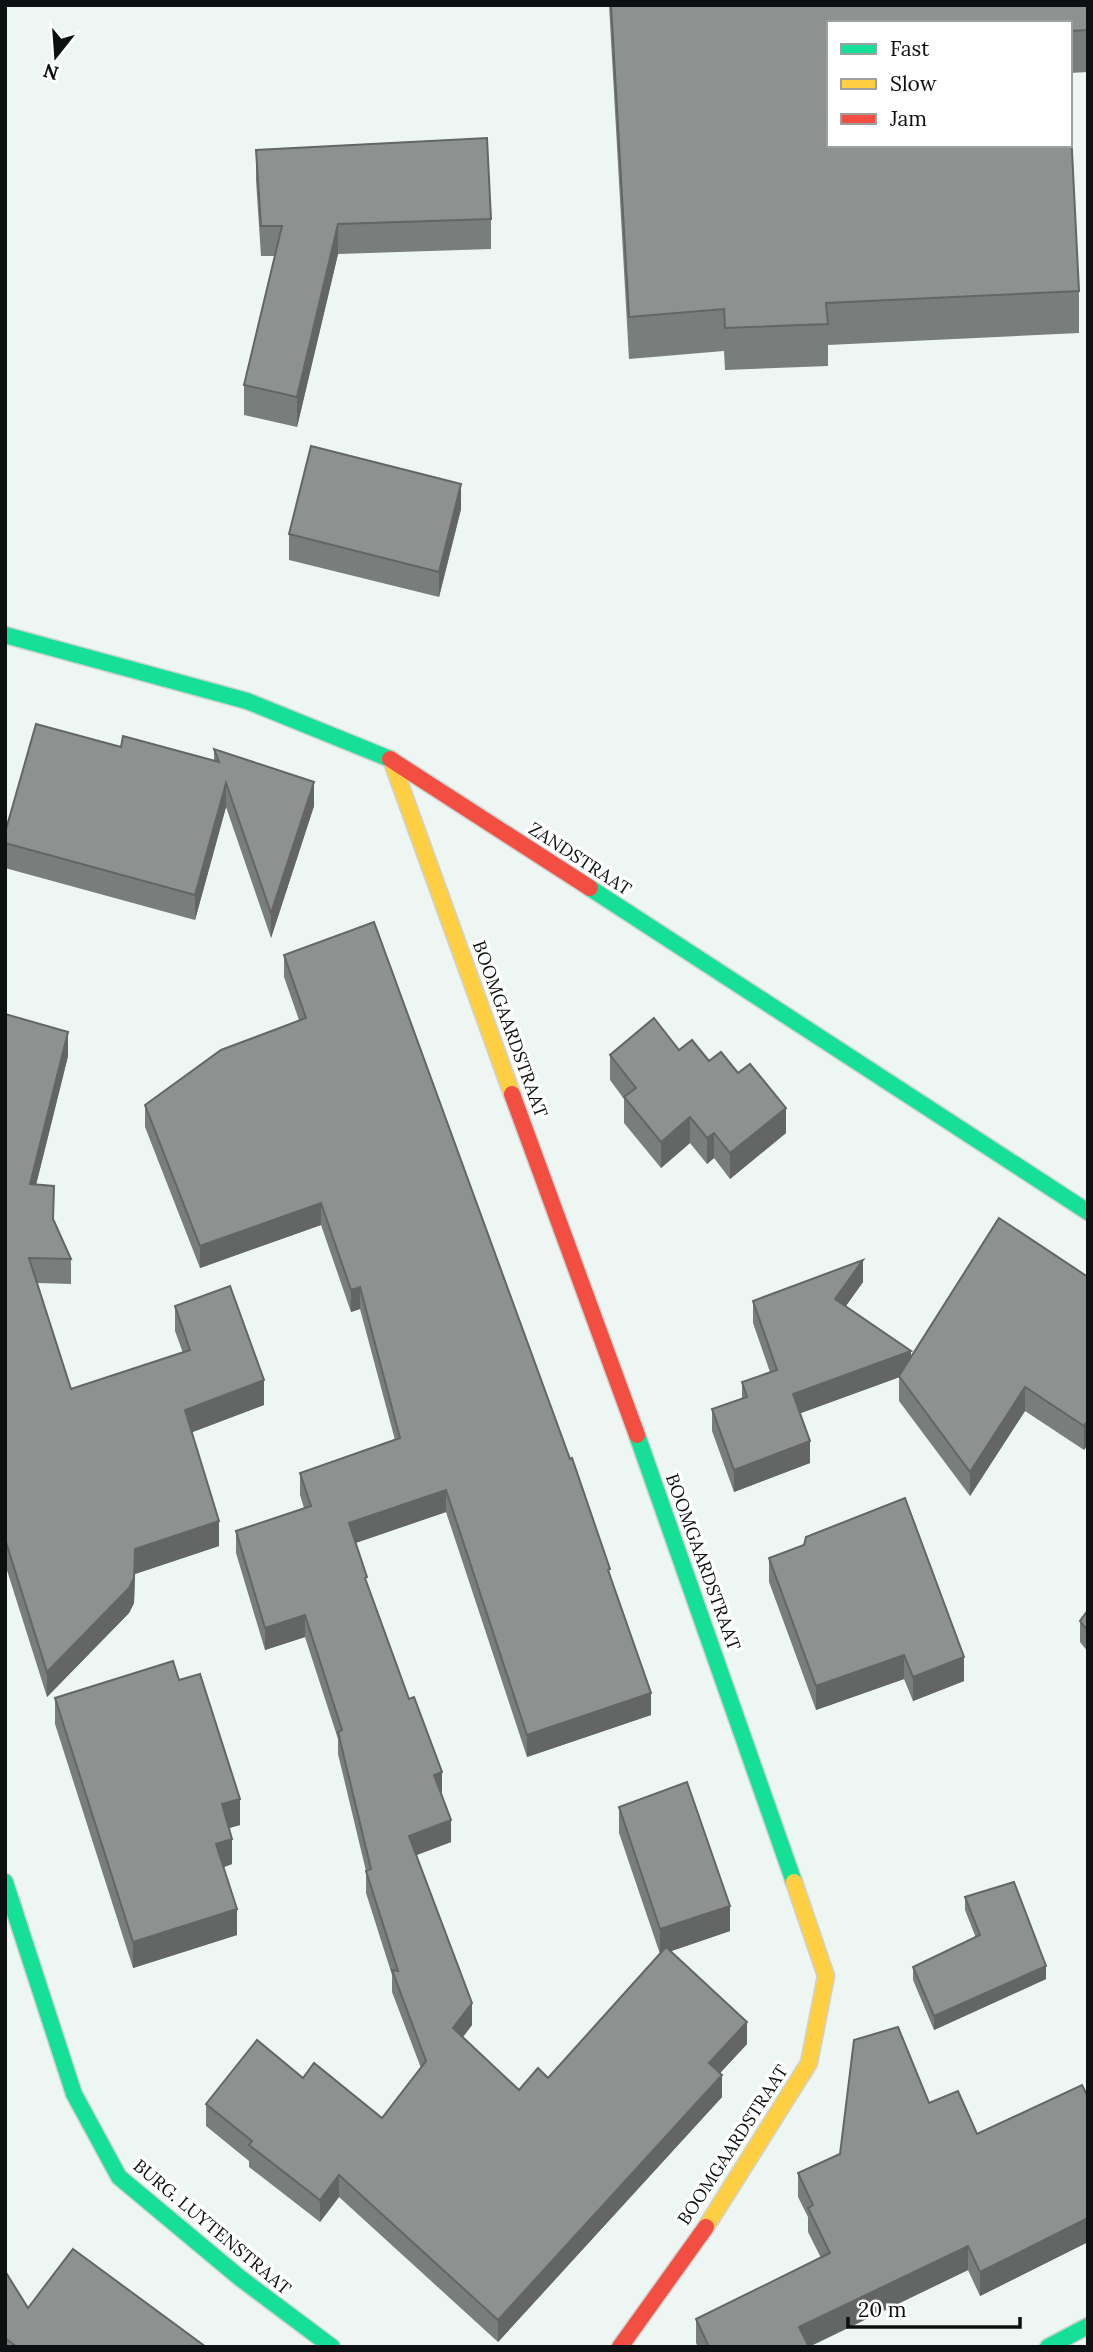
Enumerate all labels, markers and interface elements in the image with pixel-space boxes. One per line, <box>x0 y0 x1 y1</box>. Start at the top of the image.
north arrow <box>21 21 91 91</box>
legend <box>827 21 1072 147</box>
text: Fast <box>890 35 930 62</box>
text: N <box>40 59 62 86</box>
text: Slow <box>890 70 937 97</box>
text: Jam <box>889 105 927 132</box>
street label: ZANDSTRAAT <box>525 817 636 901</box>
street label: BOOMGAARDSTRAAT <box>468 937 553 1121</box>
street label: BOOMGAARDSTRAAT <box>661 1470 746 1654</box>
street label: BOOMGAARDSTRAAT <box>672 2060 793 2229</box>
street label: BURG. LUYTENSTRAAT <box>129 2154 296 2300</box>
scale bar <box>848 2286 1020 2330</box>
text: 20 m <box>858 2296 907 2323</box>

